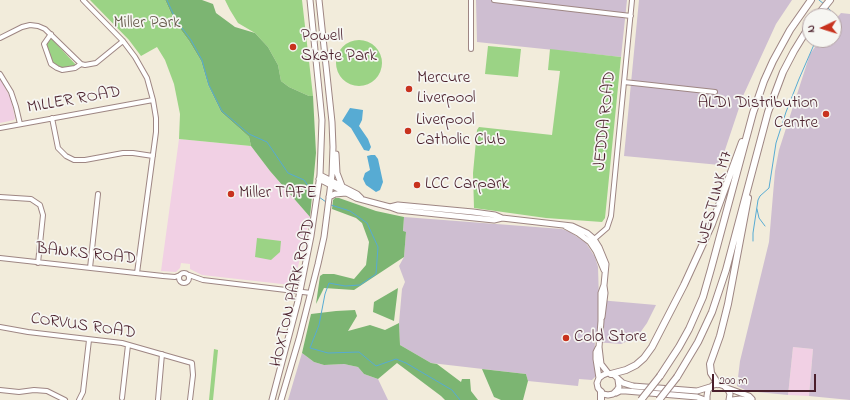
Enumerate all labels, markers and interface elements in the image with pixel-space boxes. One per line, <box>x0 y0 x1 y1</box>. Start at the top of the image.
north arrow <box>802 8 842 48</box>
park label: Miller Park <box>114 14 180 34</box>
text: N <box>803 24 819 33</box>
place label: Powell Skate Park <box>301 27 377 67</box>
marker: Powell Skate Park <box>288 42 298 52</box>
place label: Mercure Liverpool <box>417 69 476 109</box>
street label: JEDDA ROAD <box>591 70 621 172</box>
street label: MILLER ROAD <box>26 83 122 119</box>
marker: Mercure Liverpool <box>404 84 414 94</box>
place label: ALDI Distribution Centre <box>698 94 818 134</box>
marker: ALDI Distribution Centre <box>821 109 831 119</box>
place label: Liverpool Catholic Club <box>416 111 505 151</box>
marker: Liverpool Catholic Club <box>403 126 413 136</box>
street label: WESTLINK M7 <box>694 149 738 247</box>
place label: LCC Carpark <box>425 175 509 195</box>
marker: LCC Carpark <box>412 180 422 190</box>
place label: Miller TAFE <box>239 184 317 204</box>
marker: Miller TAFE <box>226 189 236 199</box>
street label: HOXTON PARK ROAD <box>267 217 321 369</box>
street label: BANKS ROAD <box>35 240 137 270</box>
street label: CORVUS ROAD <box>29 310 137 344</box>
place label: Cold Store <box>574 328 647 348</box>
marker: Cold Store <box>561 333 571 343</box>
scale bar <box>714 366 818 392</box>
text: 200 m <box>719 372 748 390</box>

